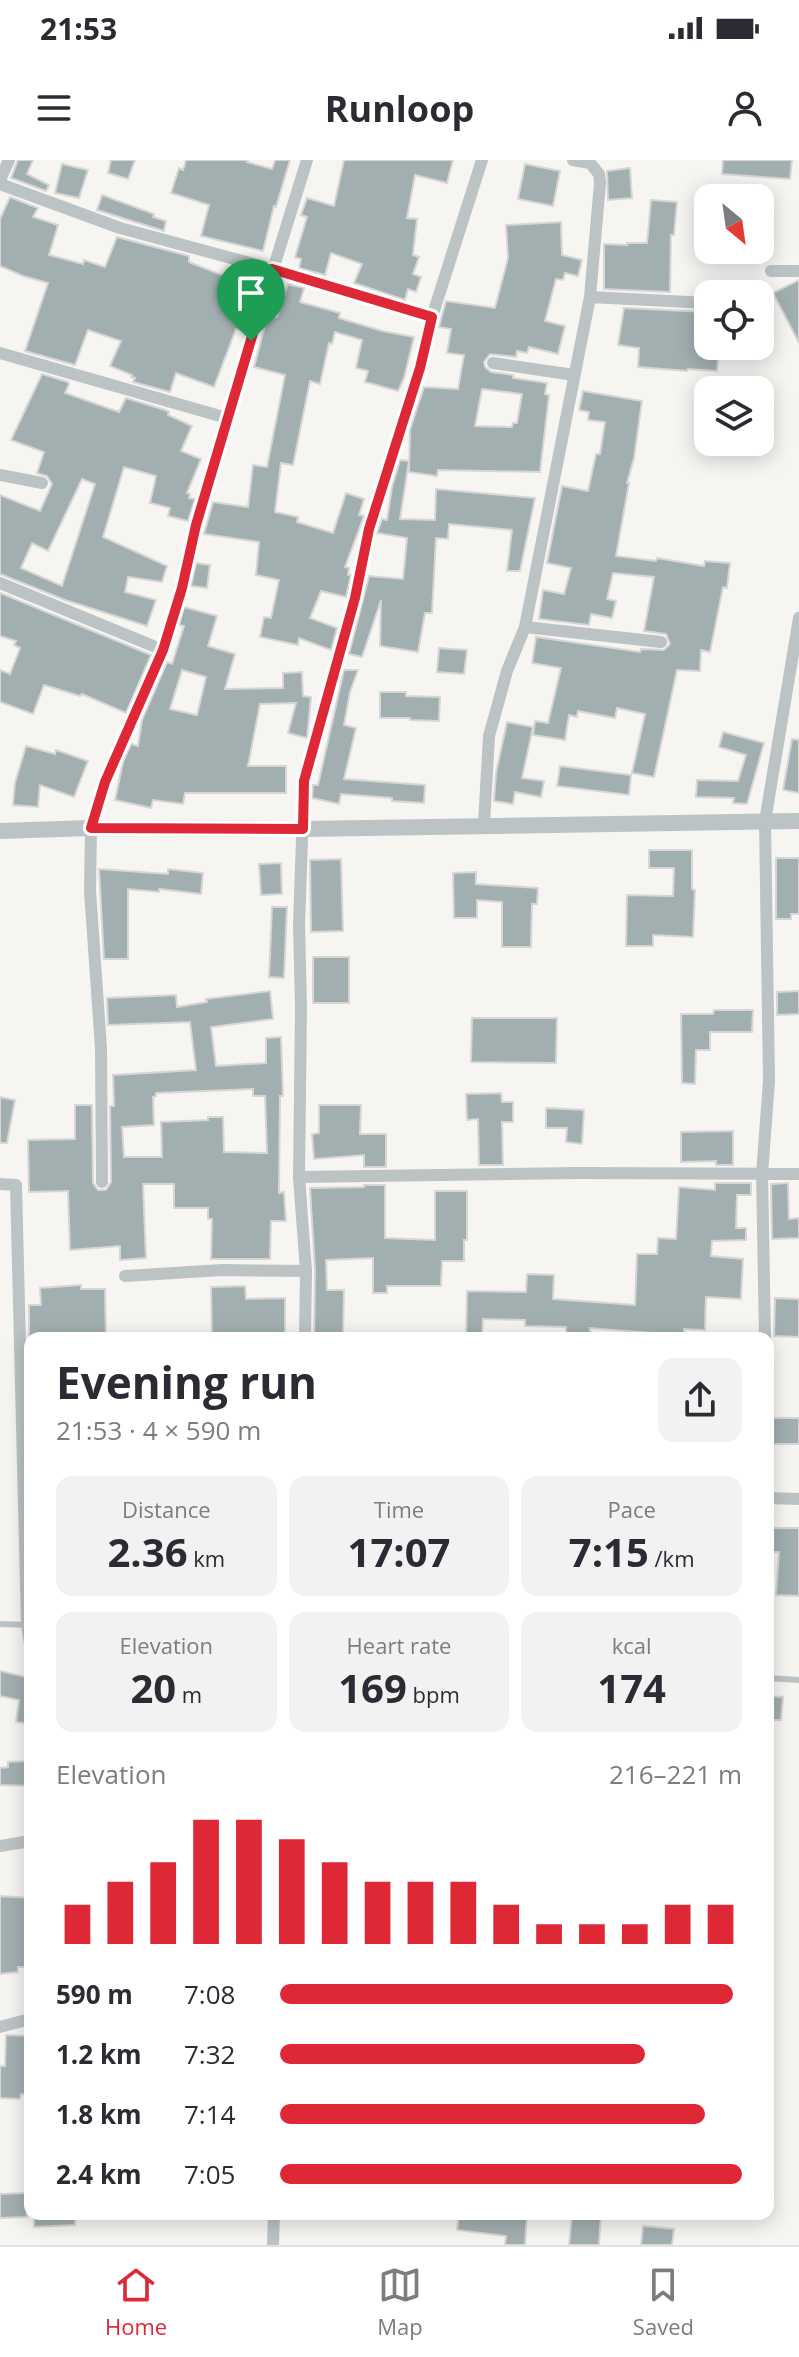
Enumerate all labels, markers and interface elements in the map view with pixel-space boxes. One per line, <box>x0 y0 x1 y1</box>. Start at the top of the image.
text: 21:53 <box>40 8 117 49</box>
text: Runloop <box>325 84 474 133</box>
icon: menu <box>32 86 76 130</box>
icon: person <box>723 86 767 130</box>
north arrow <box>694 184 774 264</box>
map controls <box>694 184 774 456</box>
pin <box>217 259 285 341</box>
icon: arrive <box>229 271 273 315</box>
button: locate <box>694 280 774 360</box>
button: layers <box>694 376 774 456</box>
text: Evening run <box>56 1352 317 1412</box>
button: share <box>658 1358 742 1442</box>
text: 21:53 · 4 × 590 m <box>56 1412 261 1448</box>
text: Distance <box>122 1494 211 1524</box>
text: Time <box>374 1494 424 1524</box>
text: Pace <box>607 1494 656 1524</box>
text: 2.36 <box>107 1524 188 1579</box>
text: 17:07 <box>348 1524 450 1579</box>
text: 7:15 <box>569 1524 649 1579</box>
text: km <box>188 1543 225 1573</box>
text: /km <box>649 1543 695 1573</box>
text: Elevation <box>120 1630 213 1660</box>
text: Heart rate <box>347 1630 451 1660</box>
text: kcal <box>612 1630 652 1660</box>
text: 20 <box>130 1660 176 1715</box>
text: 169 <box>338 1660 407 1715</box>
text: 174 <box>597 1660 666 1715</box>
text: m <box>176 1679 202 1709</box>
text: bpm <box>407 1679 460 1709</box>
text: Elevation <box>56 1756 166 1792</box>
text: 216–221 m <box>609 1756 742 1792</box>
text: 590 m <box>56 1976 133 2012</box>
text: 7:08 <box>184 1976 235 2012</box>
text: 1.2 km <box>56 2036 142 2072</box>
text: 7:32 <box>184 2036 235 2072</box>
text: 1.8 km <box>56 2096 142 2132</box>
text: 7:14 <box>184 2096 235 2132</box>
text: 2.4 km <box>56 2156 142 2192</box>
text: 7:05 <box>184 2156 235 2192</box>
tab: Home <box>105 2263 167 2341</box>
tab: Map <box>377 2263 423 2341</box>
tab: Saved <box>633 2263 694 2341</box>

